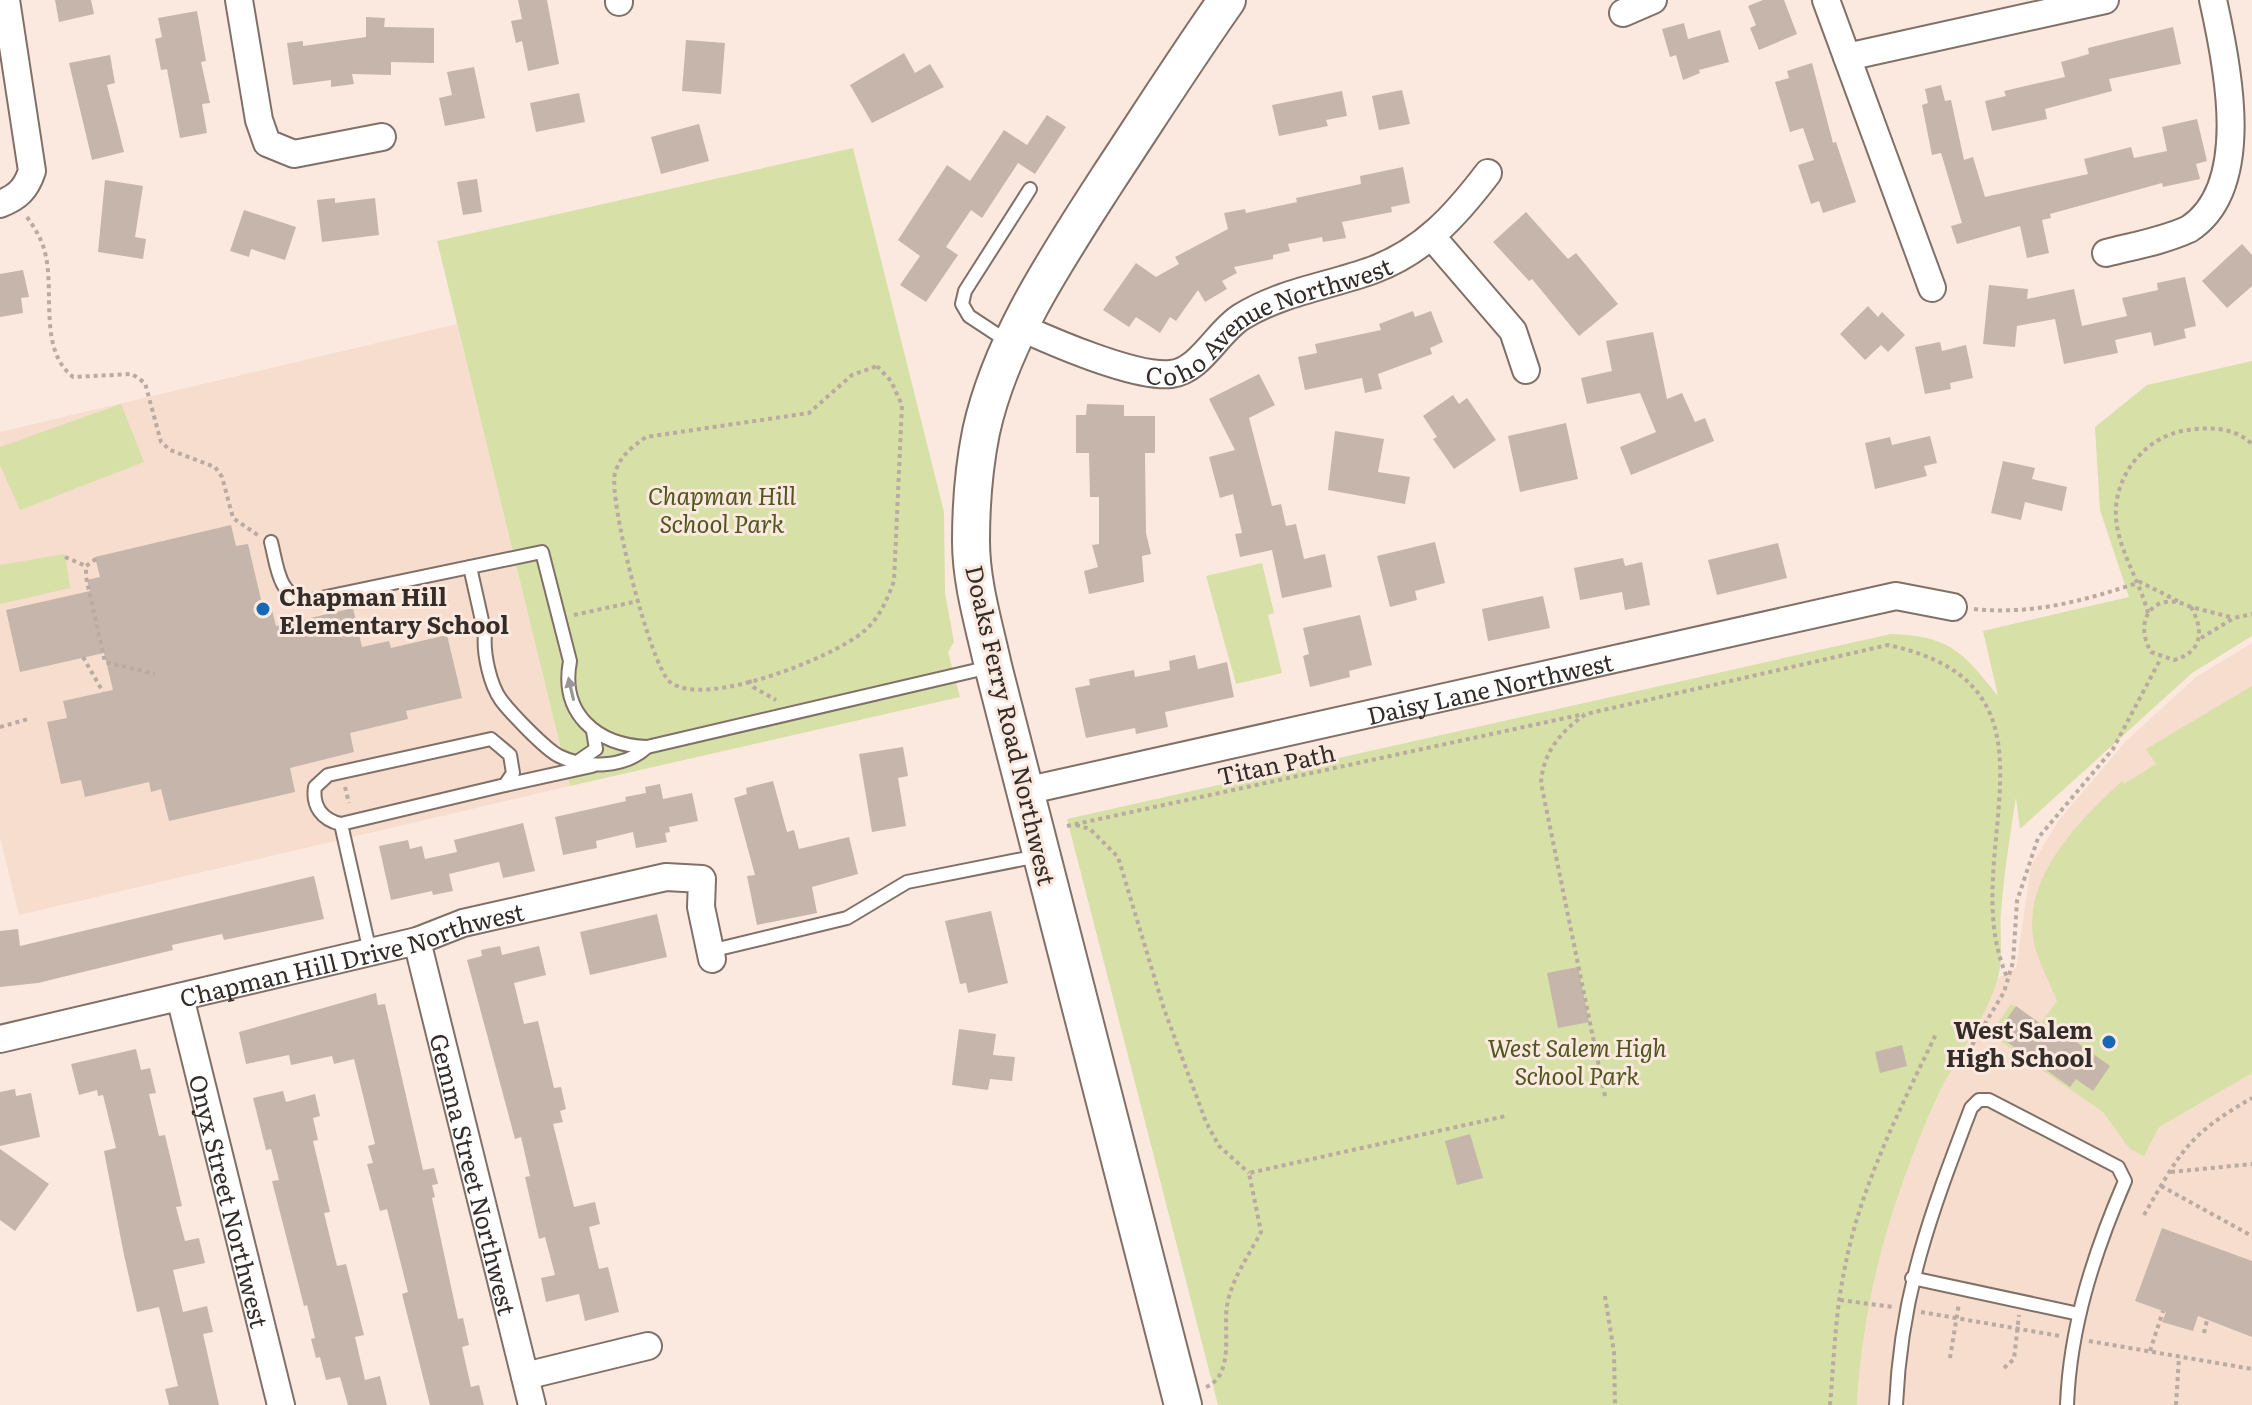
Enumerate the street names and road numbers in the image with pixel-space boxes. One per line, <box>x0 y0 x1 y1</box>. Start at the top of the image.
street label: Coho Avenue Northwest <box>1144 247 1397 392</box>
street label: Doaks Ferry Road Northwest <box>958 562 1066 889</box>
street label: Daisy Lane Northwest <box>1363 642 1616 732</box>
street label: Titan Path <box>1214 733 1338 793</box>
street label: Chapman Hill Drive Northwest <box>176 892 527 1014</box>
street label: Gemma Street Northwest <box>423 1029 527 1319</box>
street label: Onyx Street Northwest <box>182 1070 279 1332</box>

